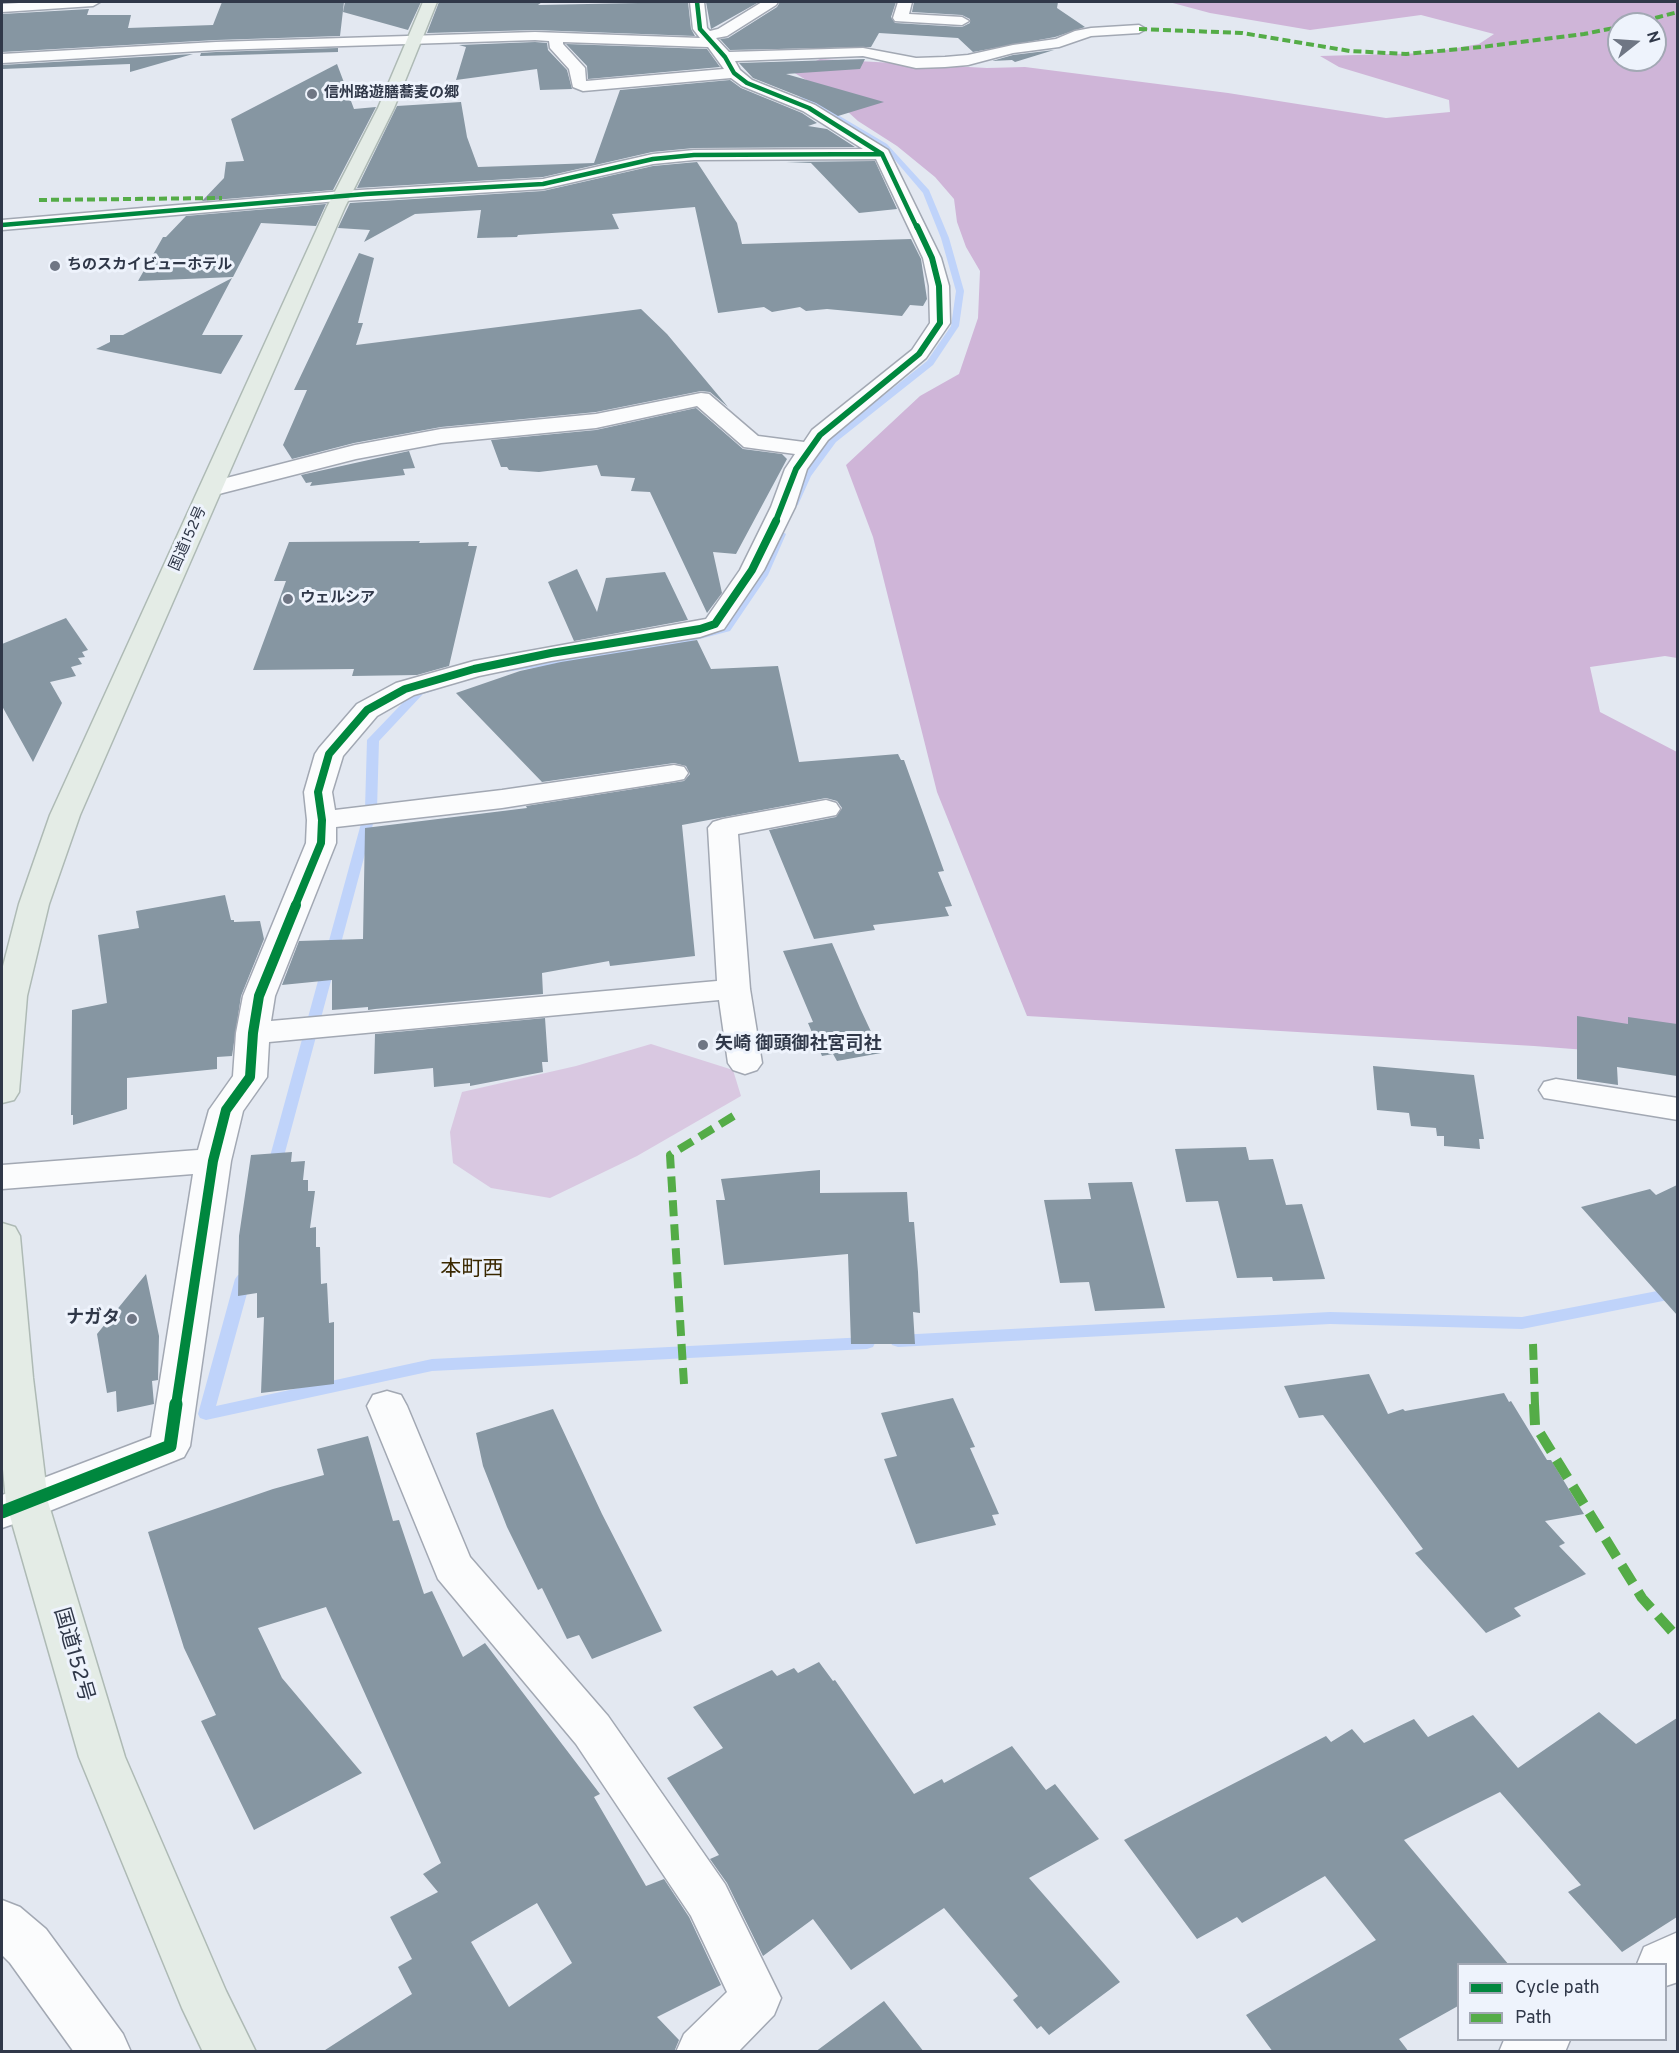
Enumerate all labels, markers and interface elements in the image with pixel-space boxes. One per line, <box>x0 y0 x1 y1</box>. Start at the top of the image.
north arrow <box>1607 12 1667 72</box>
text: N <box>1641 29 1664 46</box>
place label: 信州路遊膳蕎麦の郷 <box>324 85 459 103</box>
marker: 信州路遊膳蕎麦の郷 <box>305 87 319 101</box>
place label: ちのスカイビューホテル <box>67 257 232 275</box>
marker: ちのスカイビューホテル <box>48 259 62 273</box>
street label: 国道152号 <box>167 504 211 574</box>
place label: ウェルシア <box>300 590 375 608</box>
marker: ウェルシア <box>281 592 295 606</box>
place label: 矢崎 御頭御社宮司社 <box>715 1034 881 1056</box>
marker: 矢崎 御頭御社宮司社 <box>696 1038 710 1052</box>
district label: 本町西 <box>441 1258 503 1284</box>
place label: ナガタ <box>66 1308 120 1330</box>
marker: ナガタ <box>125 1312 139 1326</box>
street label: 国道152号 <box>47 1605 97 1705</box>
legend <box>1457 1963 1667 2041</box>
text: Cycle path <box>1515 1977 1600 2000</box>
text: Path <box>1515 2007 1552 2030</box>

